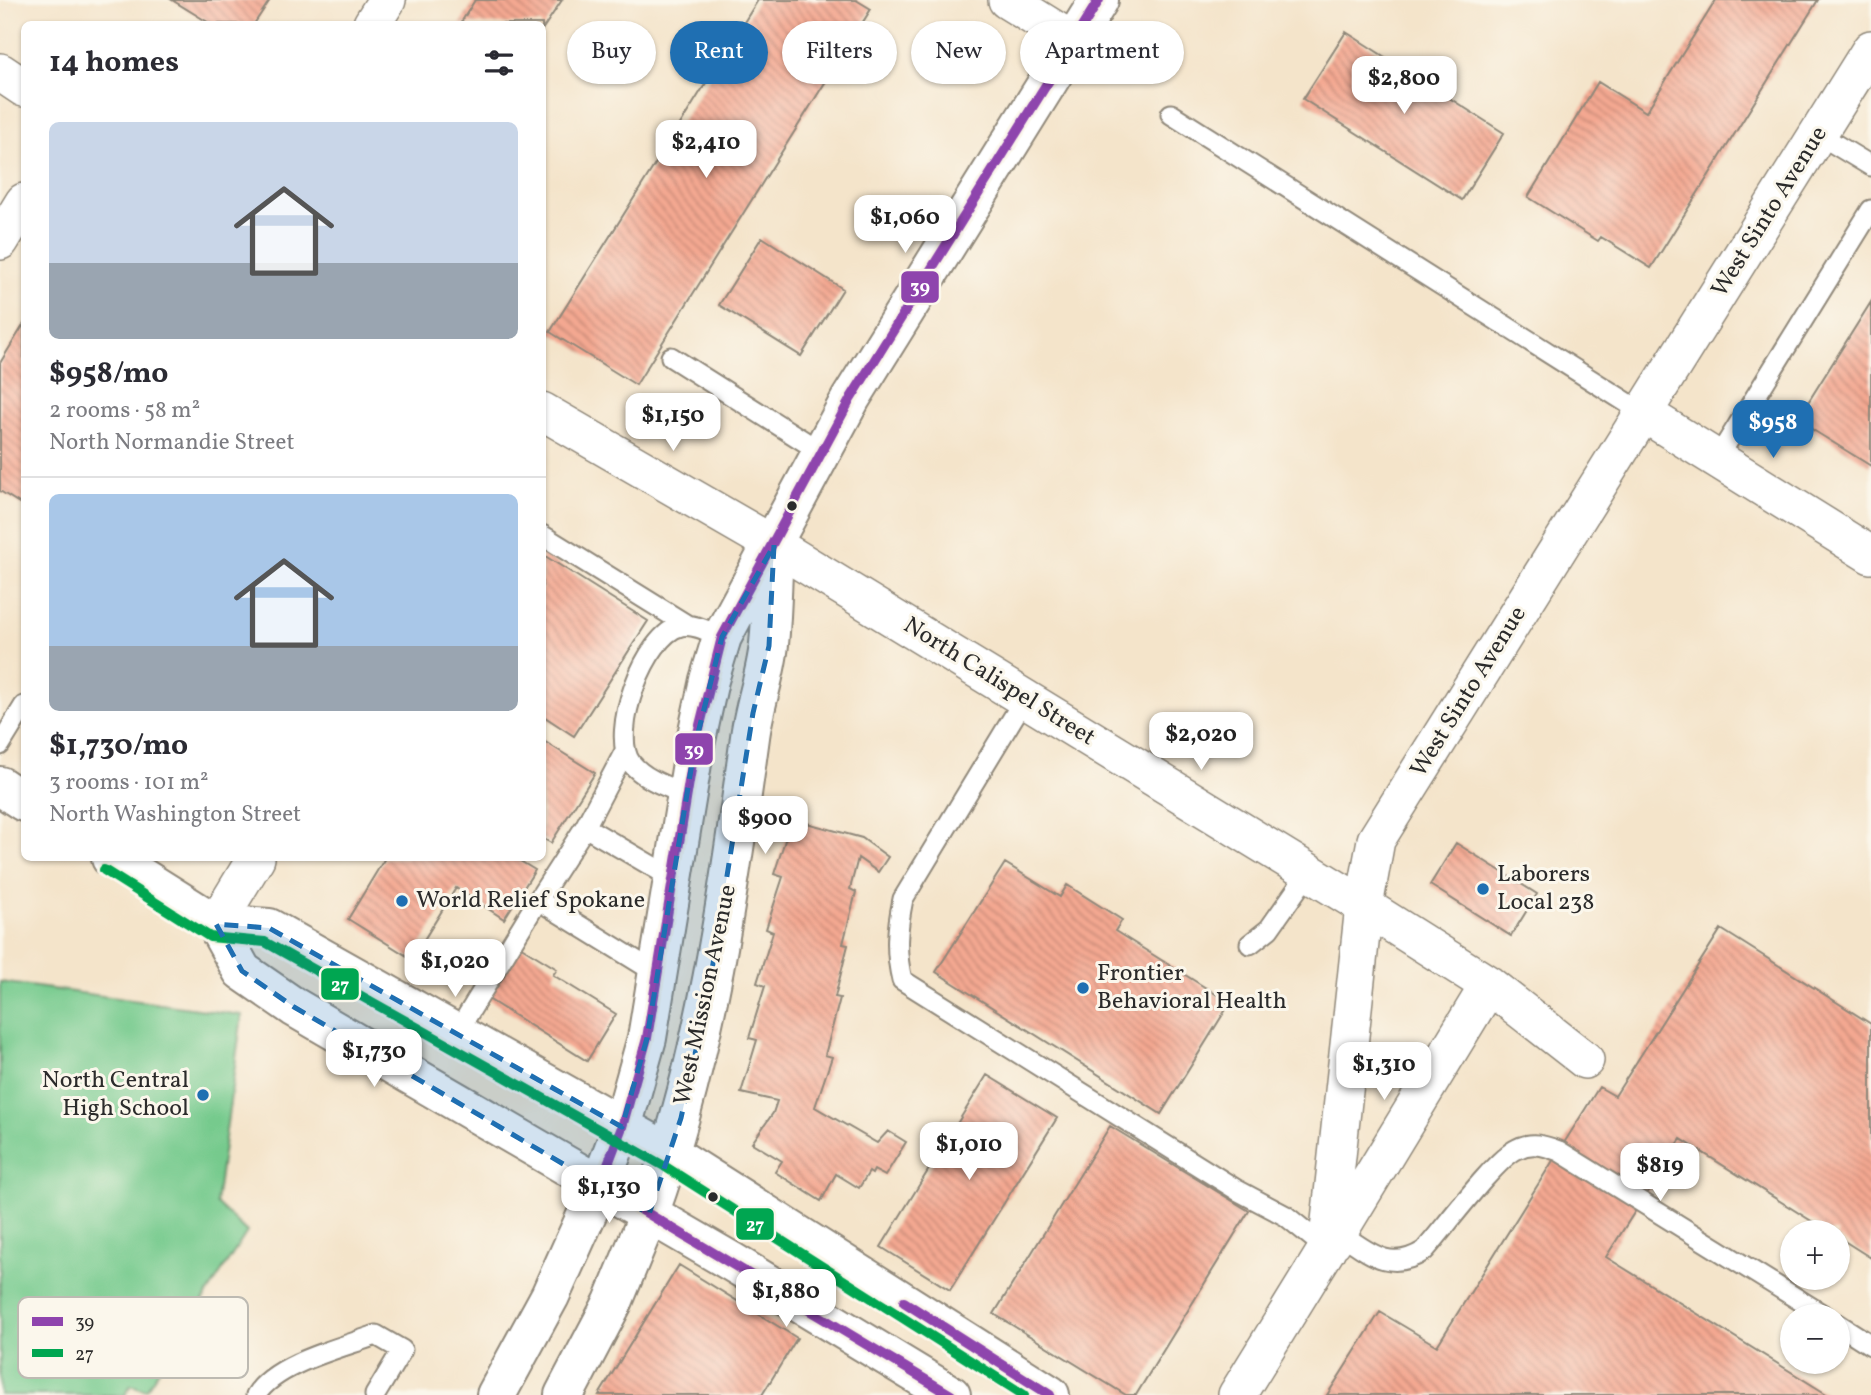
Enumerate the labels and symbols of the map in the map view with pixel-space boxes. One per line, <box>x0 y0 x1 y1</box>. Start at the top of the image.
pin: $2,800 <box>1347 57 1461 116</box>
pin: $2,410 <box>649 120 763 180</box>
street label: West Sinto Avenue <box>1704 120 1836 304</box>
pin: $1,060 <box>848 196 962 255</box>
line badge: 39 <box>900 270 940 304</box>
text: 39 <box>910 275 930 301</box>
pin: $1,150 <box>616 393 730 453</box>
pin: $958 <box>1732 400 1814 460</box>
unlabelled marker <box>785 499 799 513</box>
street label: West Sinto Avenue <box>1403 600 1535 784</box>
street label: North Calispel Street <box>897 609 1101 755</box>
pin: $2,020 <box>1144 712 1258 772</box>
line badge: 39 <box>674 732 714 766</box>
text: 39 <box>684 738 704 764</box>
pin: $900 <box>724 796 806 856</box>
place label: Laborers Local 238 <box>1497 858 1595 920</box>
marker: Laborers Local 238 <box>1475 881 1491 897</box>
street label: West Mission Avenue <box>666 882 746 1108</box>
place label: World Relief Spokane <box>416 884 645 918</box>
marker: World Relief Spokane <box>394 893 410 909</box>
pin: $1,020 <box>398 940 512 999</box>
place label: Frontier Behavioral Health <box>1097 957 1287 1019</box>
line badge: 27 <box>320 967 360 1001</box>
text: 27 <box>331 973 349 999</box>
marker: Frontier Behavioral Health <box>1075 980 1091 996</box>
pin: $1,730 <box>317 1030 431 1089</box>
pin: $1,310 <box>1327 1042 1441 1102</box>
place label: North Central High School <box>42 1064 189 1126</box>
marker: North Central High School <box>195 1087 211 1103</box>
pin: $1,010 <box>912 1122 1026 1182</box>
pin: $819 <box>1619 1144 1701 1203</box>
pin: $1,130 <box>552 1166 666 1225</box>
unlabelled marker <box>706 1190 720 1204</box>
line badge: 27 <box>735 1207 775 1241</box>
text: 27 <box>746 1213 764 1239</box>
pin: $1,880 <box>729 1270 843 1329</box>
legend <box>18 1297 248 1378</box>
text: 39 <box>75 1310 94 1336</box>
text: 27 <box>75 1342 94 1368</box>

